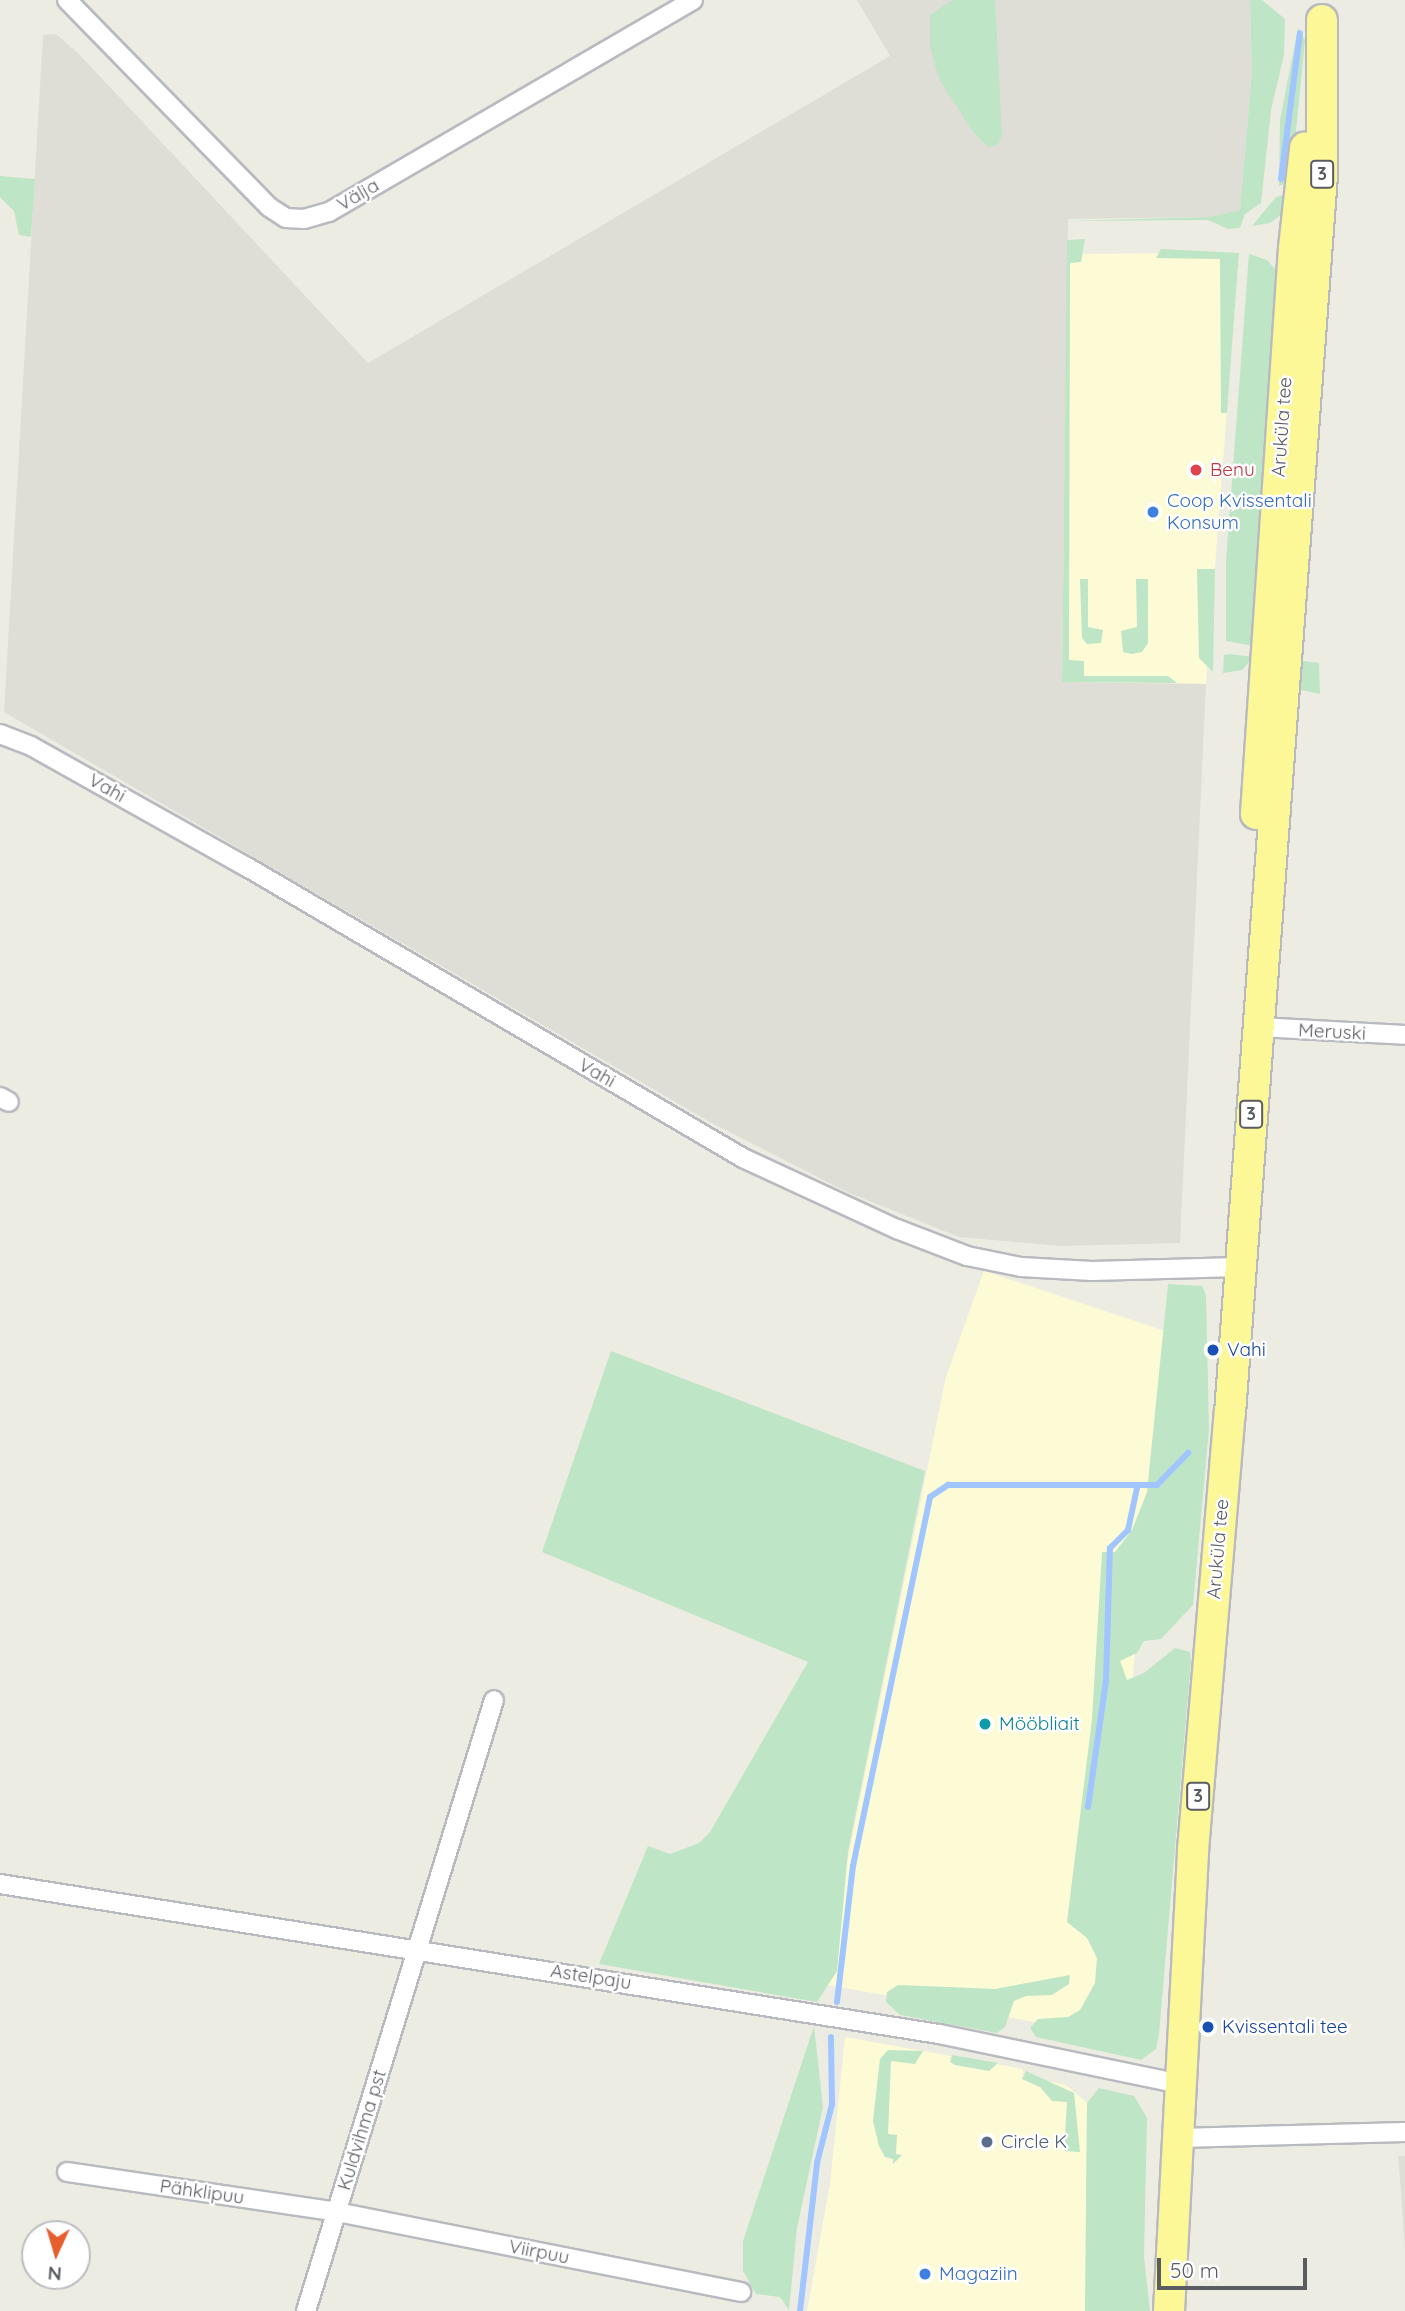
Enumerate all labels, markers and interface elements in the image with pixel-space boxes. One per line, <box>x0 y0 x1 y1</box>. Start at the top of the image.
road number: 3 <box>1310 160 1334 188</box>
street label: Välja <box>333 174 383 216</box>
street label: Aruküla tee <box>1267 376 1297 478</box>
place label: Benu <box>1210 459 1255 481</box>
marker: Benu <box>1188 462 1204 478</box>
place label: Coop Kvissentali Konsum <box>1167 490 1312 534</box>
marker: Coop Kvissentali Konsum <box>1145 504 1161 520</box>
street label: Vahi <box>85 769 129 807</box>
street label: Meruski <box>1298 1019 1366 1045</box>
street label: Vahi <box>575 1053 619 1093</box>
road number: 3 <box>1239 1100 1263 1128</box>
place label: Vahi <box>1227 1339 1266 1361</box>
marker: Vahi <box>1205 1342 1221 1358</box>
street label: Aruküla tee <box>1202 1498 1234 1600</box>
place label: Mööbliait <box>999 1713 1080 1735</box>
marker: Mööbliait <box>977 1716 993 1732</box>
road number: 3 <box>1186 1781 1210 1810</box>
street label: Astelpaju <box>549 1959 633 1995</box>
place label: Kvissentali tee <box>1222 2016 1348 2038</box>
marker: Kvissentali tee <box>1200 2019 1216 2035</box>
street label: Kuldvihma pst <box>333 2067 391 2193</box>
place label: Circle K <box>1001 2131 1067 2153</box>
marker: Circle K <box>979 2134 995 2150</box>
street label: Pähklipuu <box>158 2175 246 2209</box>
north arrow <box>21 2220 91 2290</box>
street label: Viirpuu <box>507 2235 571 2269</box>
scale bar <box>1160 2244 1310 2288</box>
text: 50 m <box>1170 2257 1219 2283</box>
text: N <box>47 2261 62 2286</box>
place label: Magaziin <box>939 2263 1018 2285</box>
marker: Magaziin <box>917 2266 933 2282</box>

